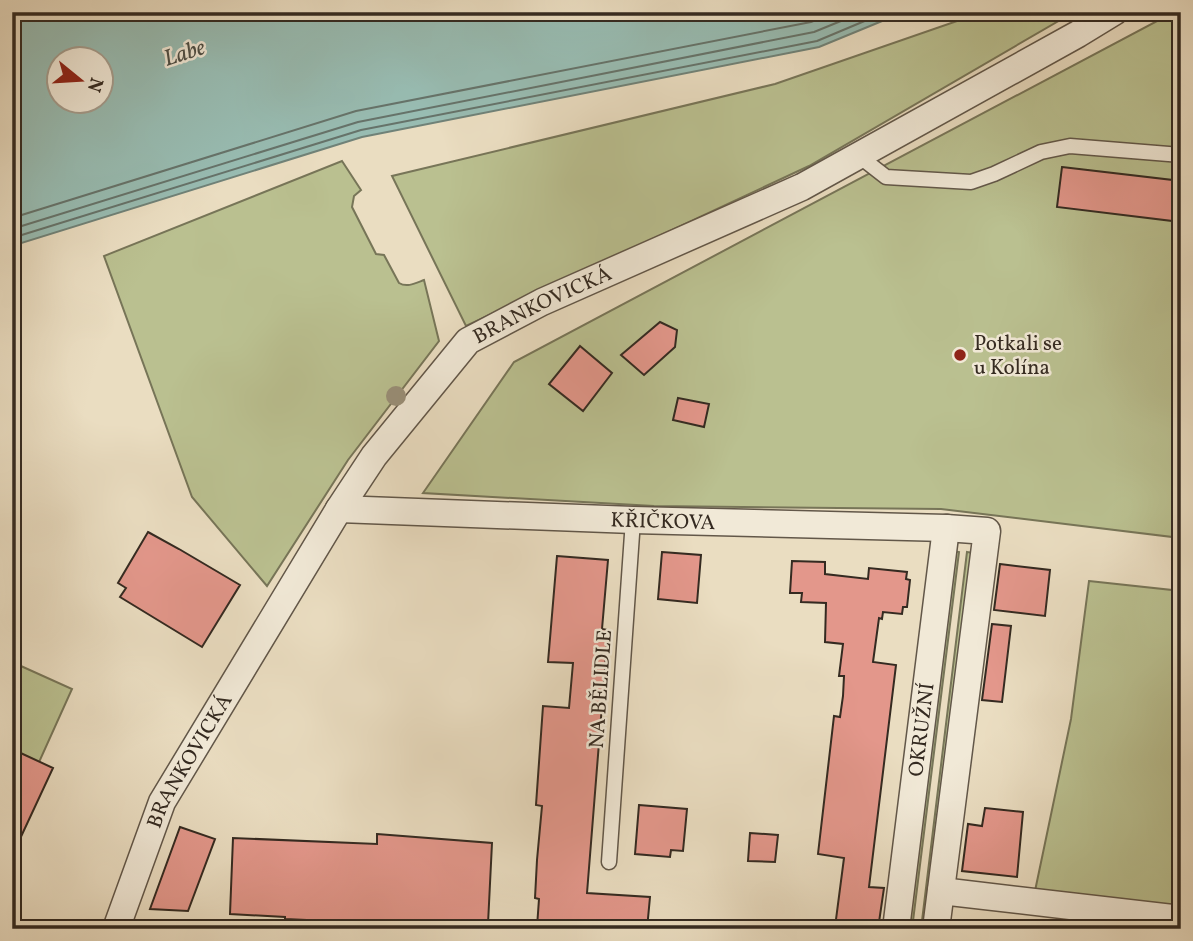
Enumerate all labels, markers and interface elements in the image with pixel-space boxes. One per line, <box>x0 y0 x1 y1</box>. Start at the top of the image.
water label: Labe <box>160 32 210 76</box>
north arrow <box>46 46 116 116</box>
text: N <box>80 74 109 95</box>
street label: BRANKOVICKÁ <box>468 260 617 352</box>
place label: Potkali se u Kolína <box>974 330 1062 383</box>
marker: Potkali se u Kolína <box>952 347 968 363</box>
street label: KŘIČKOVA <box>610 506 716 538</box>
street label: NA BĚLIDLE <box>583 629 620 749</box>
street label: OKRUŽNÍ <box>902 681 943 778</box>
street label: BRANKOVICKÁ <box>141 689 240 832</box>

